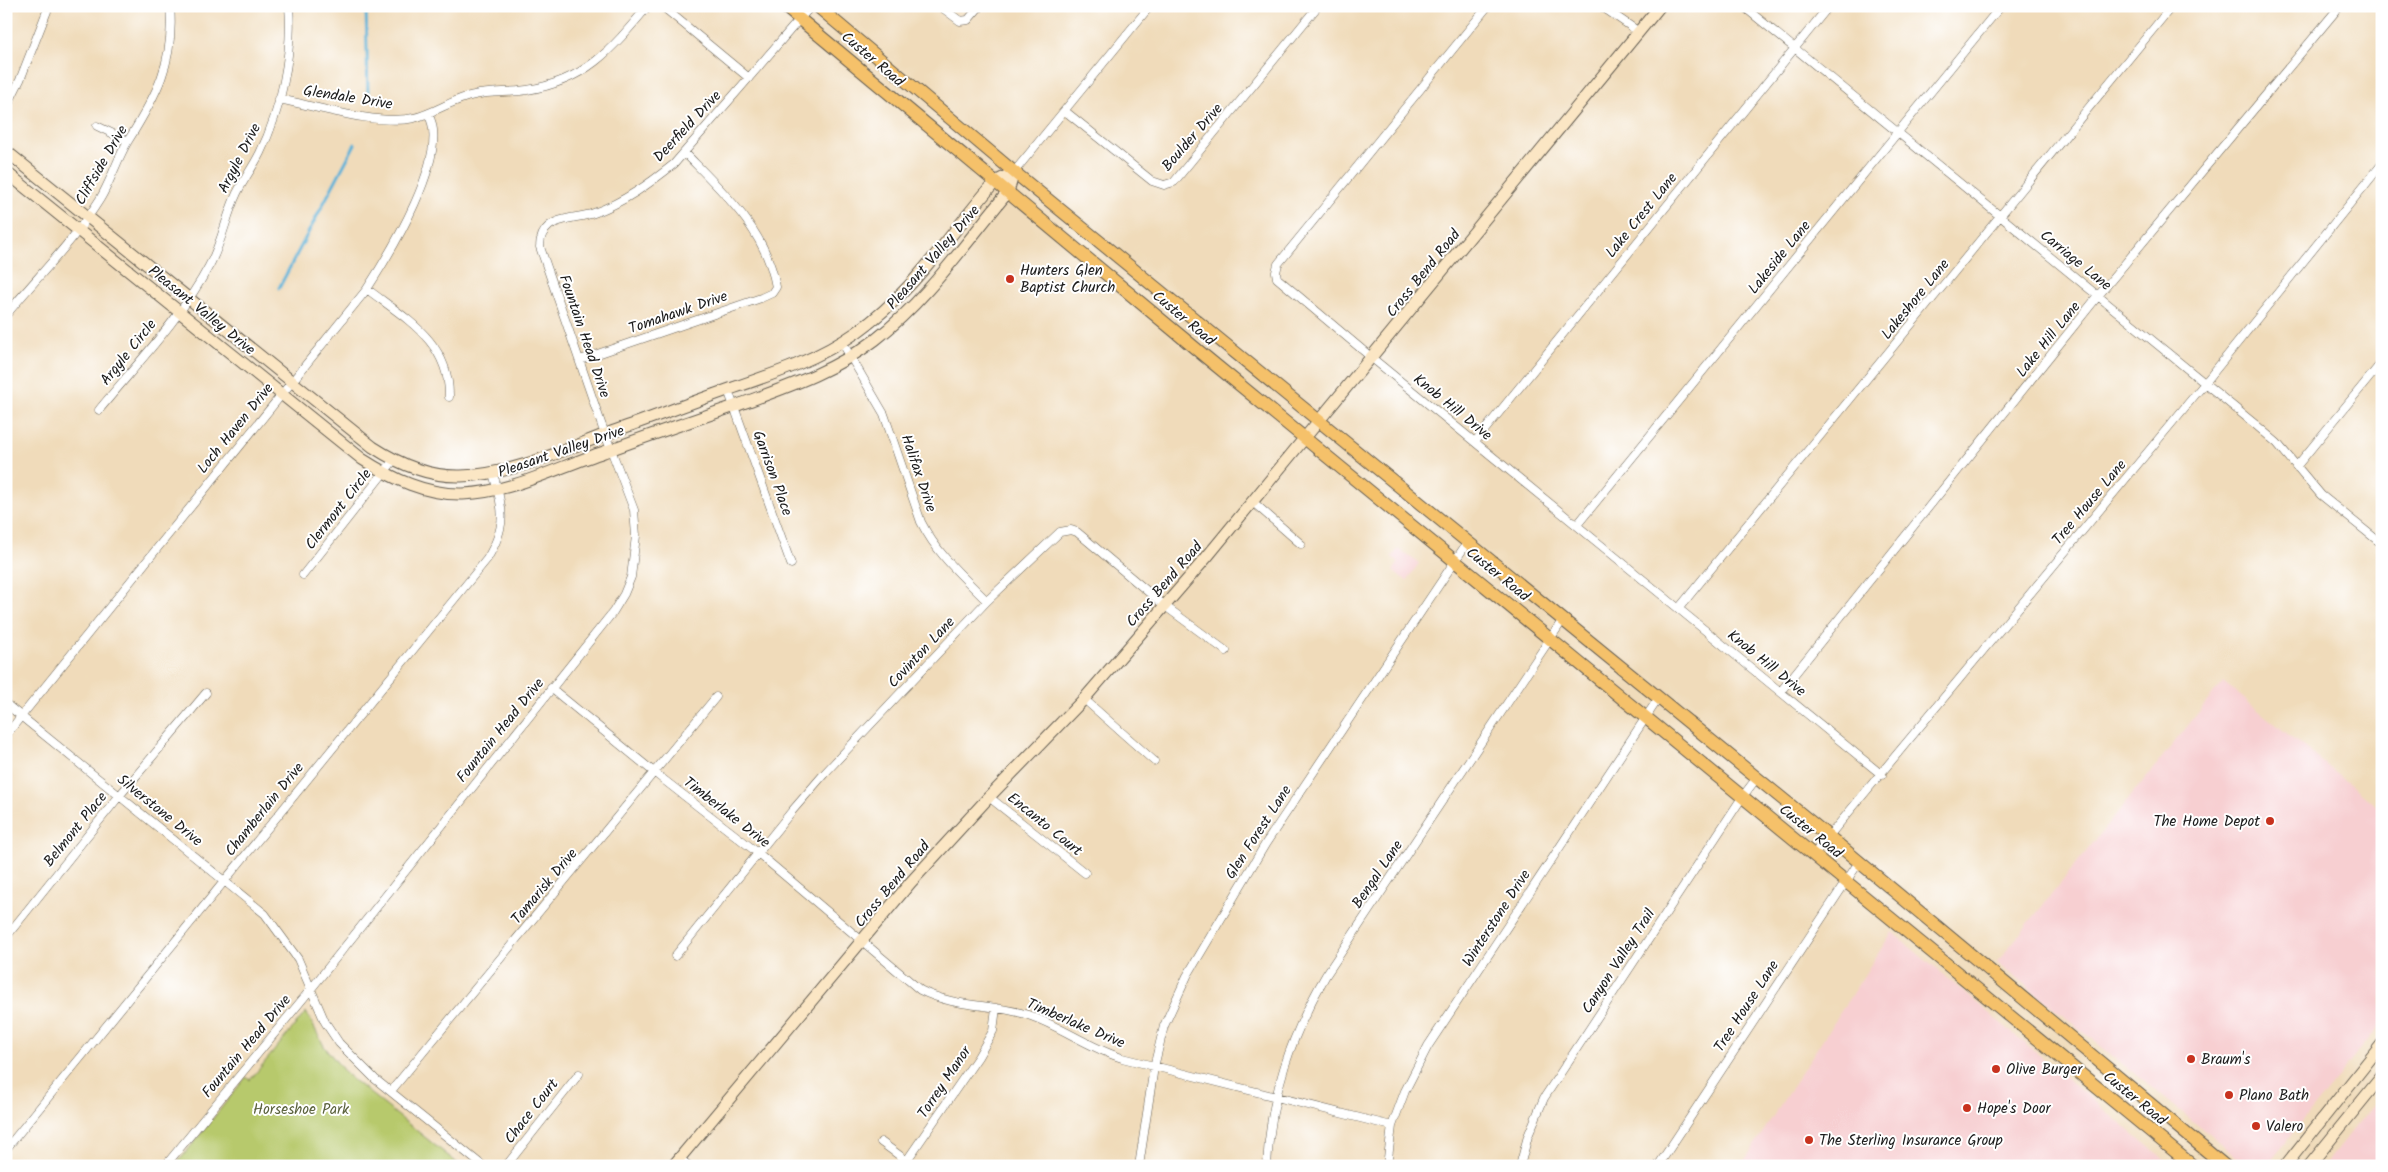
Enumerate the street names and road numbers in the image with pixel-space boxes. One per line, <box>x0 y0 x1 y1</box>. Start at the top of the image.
street label: Custer Road <box>835 26 910 94</box>
street label: Glendale Drive <box>302 79 394 117</box>
street label: Deerfield Drive <box>648 85 728 168</box>
street label: Boulder Drive <box>1156 98 1229 177</box>
street label: Argyle Drive <box>212 119 268 198</box>
street label: Cliffside Drive <box>69 121 135 210</box>
street label: Lake Crest Lane <box>1600 168 1684 264</box>
street label: Pleasant Valley Drive <box>881 200 986 315</box>
street label: Lakeside Lane <box>1742 215 1817 300</box>
street label: Cross Bend Road <box>1381 224 1467 323</box>
street label: Carriage Lane <box>2034 224 2117 297</box>
street label: Lakeshore Lane <box>1876 254 1956 345</box>
street label: Pleasant Valley Drive <box>142 260 261 362</box>
street label: Fountain Head Drive <box>552 271 616 401</box>
street label: Tomahawk Drive <box>626 285 731 341</box>
street label: Custer Road <box>1146 285 1221 353</box>
street label: Lake Hill Lane <box>2011 296 2087 383</box>
street label: Argyle Circle <box>94 314 163 391</box>
street label: Knob Hill Drive <box>1408 368 1497 447</box>
street label: Loch Haven Drive <box>191 378 280 479</box>
street label: Pleasant Valley Drive <box>495 419 628 485</box>
street label: Garrison Place <box>746 427 799 520</box>
street label: Halifax Drive <box>894 431 943 516</box>
street label: Tree House Lane <box>2047 454 2133 551</box>
street label: Clermont Circle <box>299 464 378 555</box>
street label: Cross Bend Road <box>1120 536 1209 633</box>
street label: Custer Road <box>1460 541 1535 608</box>
street label: Covinton Lane <box>882 611 961 694</box>
street label: Knob Hill Drive <box>1722 624 1811 703</box>
street label: Fountain Head Drive <box>451 673 551 788</box>
street label: Chamberlain Drive <box>219 757 310 862</box>
street label: Silverstone Drive <box>111 769 208 853</box>
street label: Timberlake Drive <box>678 771 775 855</box>
street label: Glen Forest Lane <box>1219 780 1298 884</box>
street label: Belmont Place <box>38 787 114 872</box>
street label: Encanto Court <box>1002 787 1087 863</box>
street label: Custer Road <box>1773 798 1848 865</box>
street label: Cross Bend Road <box>849 835 937 934</box>
street label: Bengal Lane <box>1346 835 1410 914</box>
street label: Tamarisk Drive <box>506 843 584 930</box>
street label: Winterstone Drive <box>1456 865 1537 972</box>
street label: Canyon Valley Trail <box>1576 904 1662 1019</box>
street label: Tree House Lane <box>1708 955 1786 1057</box>
street label: Fountain Head Drive <box>196 989 298 1104</box>
street label: Timberlake Drive <box>1023 992 1129 1056</box>
street label: Torrey Manor <box>912 1041 979 1124</box>
street label: Custer Road <box>2097 1065 2172 1132</box>
street label: Chace Court <box>499 1074 565 1149</box>

